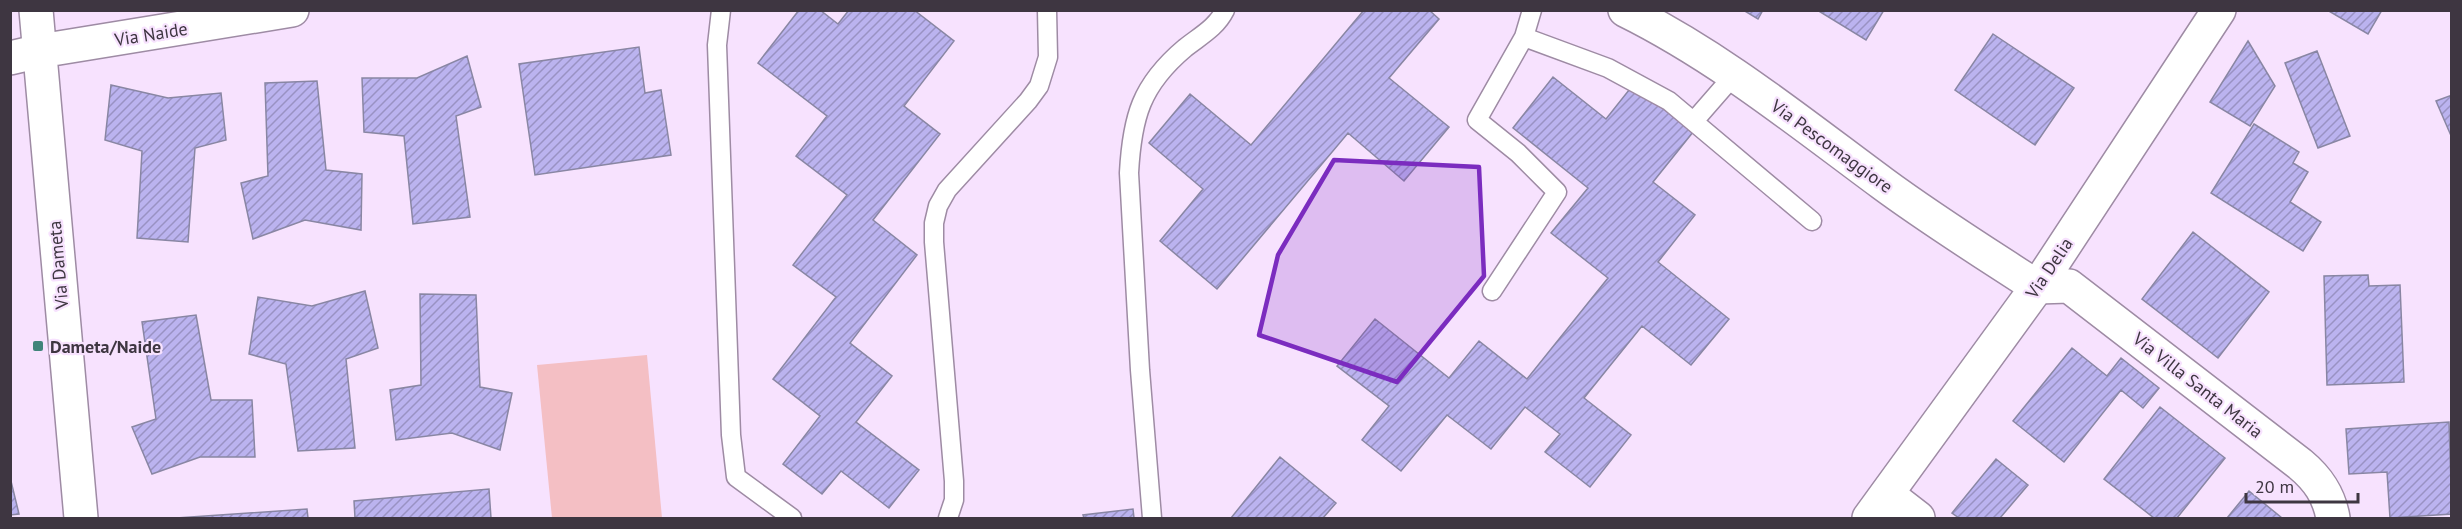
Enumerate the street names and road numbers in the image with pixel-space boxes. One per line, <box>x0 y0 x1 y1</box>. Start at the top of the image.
street label: Via Naide <box>112 17 189 51</box>
street label: Via Pescomaggiore <box>1766 94 1897 198</box>
street label: Via Dameta <box>43 220 73 311</box>
street label: Via Delia <box>2020 233 2078 304</box>
street label: Via Villa Santa Maria <box>2128 326 2268 443</box>

